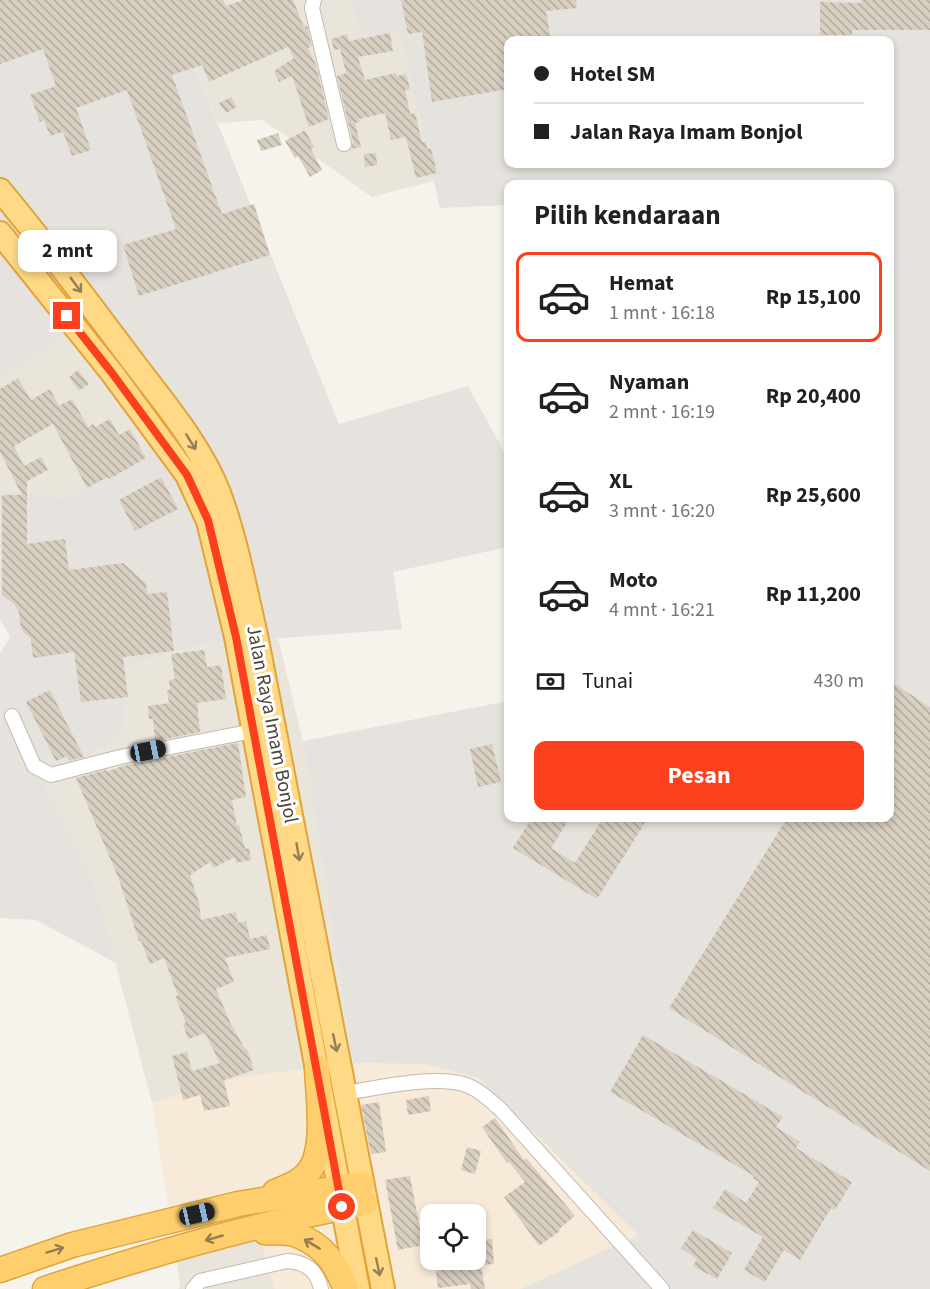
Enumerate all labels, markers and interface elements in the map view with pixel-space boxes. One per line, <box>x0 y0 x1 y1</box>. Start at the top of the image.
text: Hotel SM <box>570 58 656 90</box>
text: Jalan Raya Imam Bonjol <box>570 116 803 148</box>
text: Pilih kendaraan <box>534 196 721 235</box>
callout: 2 mnt <box>17 229 116 271</box>
text: 2 mnt <box>42 237 93 265</box>
text: Hemat <box>609 267 674 299</box>
icon: car <box>537 270 591 324</box>
one-way arrow <box>69 276 82 292</box>
text: Rp 15,100 <box>766 281 861 313</box>
text: 1 mnt · 16:18 <box>609 299 715 327</box>
route end <box>53 302 80 329</box>
text: Nyaman <box>609 366 689 398</box>
icon: car <box>537 369 591 423</box>
text: Rp 20,400 <box>766 380 861 412</box>
text: 2 mnt · 16:19 <box>609 398 715 426</box>
one-way arrow <box>185 433 197 450</box>
text: XL <box>609 465 633 497</box>
icon: car <box>537 468 591 522</box>
text: Rp 25,600 <box>766 479 861 511</box>
text: 3 mnt · 16:20 <box>609 497 715 525</box>
text: Moto <box>609 564 658 596</box>
icon: car <box>537 567 591 621</box>
text: Rp 11,200 <box>766 578 861 610</box>
text: 4 mnt · 16:21 <box>609 596 715 624</box>
street label: Jalan Raya Imam Bonjol <box>239 623 305 826</box>
icon: cash <box>534 665 567 698</box>
text: Tunai <box>582 665 633 697</box>
text: 430 m <box>814 667 864 695</box>
car <box>129 739 167 763</box>
button: Pesan <box>534 741 864 810</box>
one-way arrow <box>293 841 304 861</box>
one-way arrow <box>330 1033 341 1053</box>
route start <box>328 1193 355 1220</box>
car <box>177 1201 217 1227</box>
map controls <box>420 1204 486 1270</box>
button: locate <box>420 1204 486 1270</box>
one-way arrow <box>205 1233 224 1244</box>
one-way arrow <box>304 1237 321 1249</box>
one-way arrow <box>45 1244 64 1255</box>
one-way arrow <box>373 1256 384 1276</box>

